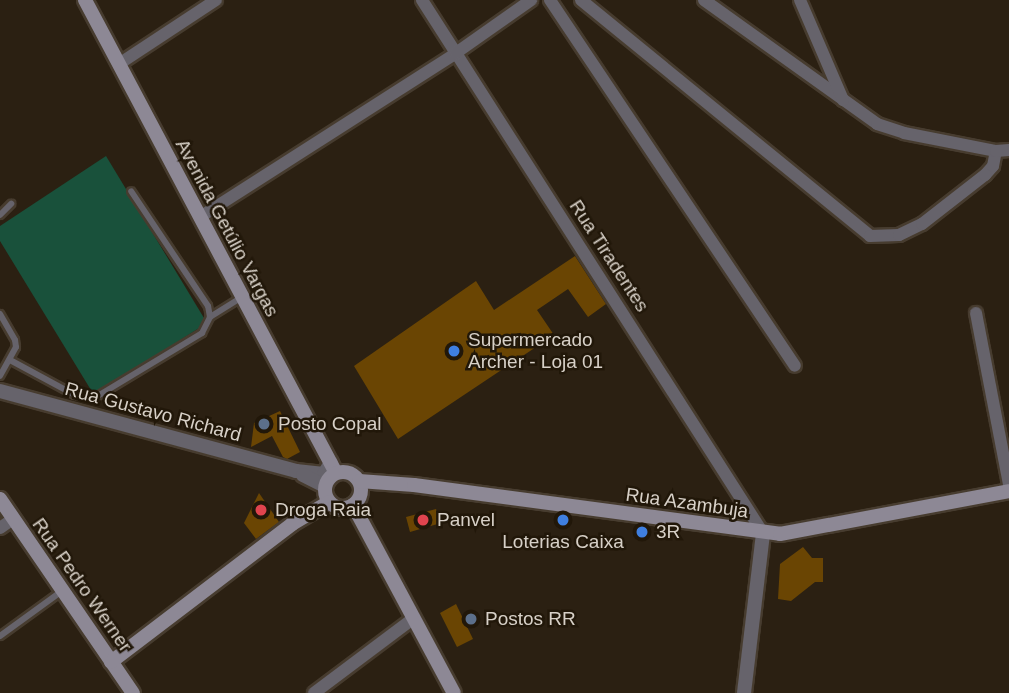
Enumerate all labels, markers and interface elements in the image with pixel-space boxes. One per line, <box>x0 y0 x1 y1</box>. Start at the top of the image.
street label: Avenida Getúlio Vargas <box>170 135 284 321</box>
street label: Rua Tiradentes <box>564 196 654 316</box>
place label: Supermercado Archer - Loja 01 <box>468 329 603 373</box>
marker: Supermercado Archer - Loja 01 <box>446 343 462 359</box>
street label: Rua Gustavo Richard <box>62 377 244 447</box>
place label: Posto Copal <box>278 413 382 435</box>
marker: Posto Copal <box>256 416 272 432</box>
street label: Rua Azambuja <box>624 483 750 523</box>
place label: Droga Raia <box>275 499 371 521</box>
marker: Droga Raia <box>253 502 269 518</box>
place label: Panvel <box>437 509 495 531</box>
marker: Panvel <box>415 512 431 528</box>
marker: Loterias Caixa <box>555 512 571 528</box>
street label: Rua Pedro Werner <box>27 514 137 656</box>
place label: 3R <box>656 521 680 543</box>
marker: 3R <box>634 524 650 540</box>
place label: Loterias Caixa <box>502 531 624 553</box>
place label: Postos RR <box>485 608 576 630</box>
marker: Postos RR <box>463 611 479 627</box>

